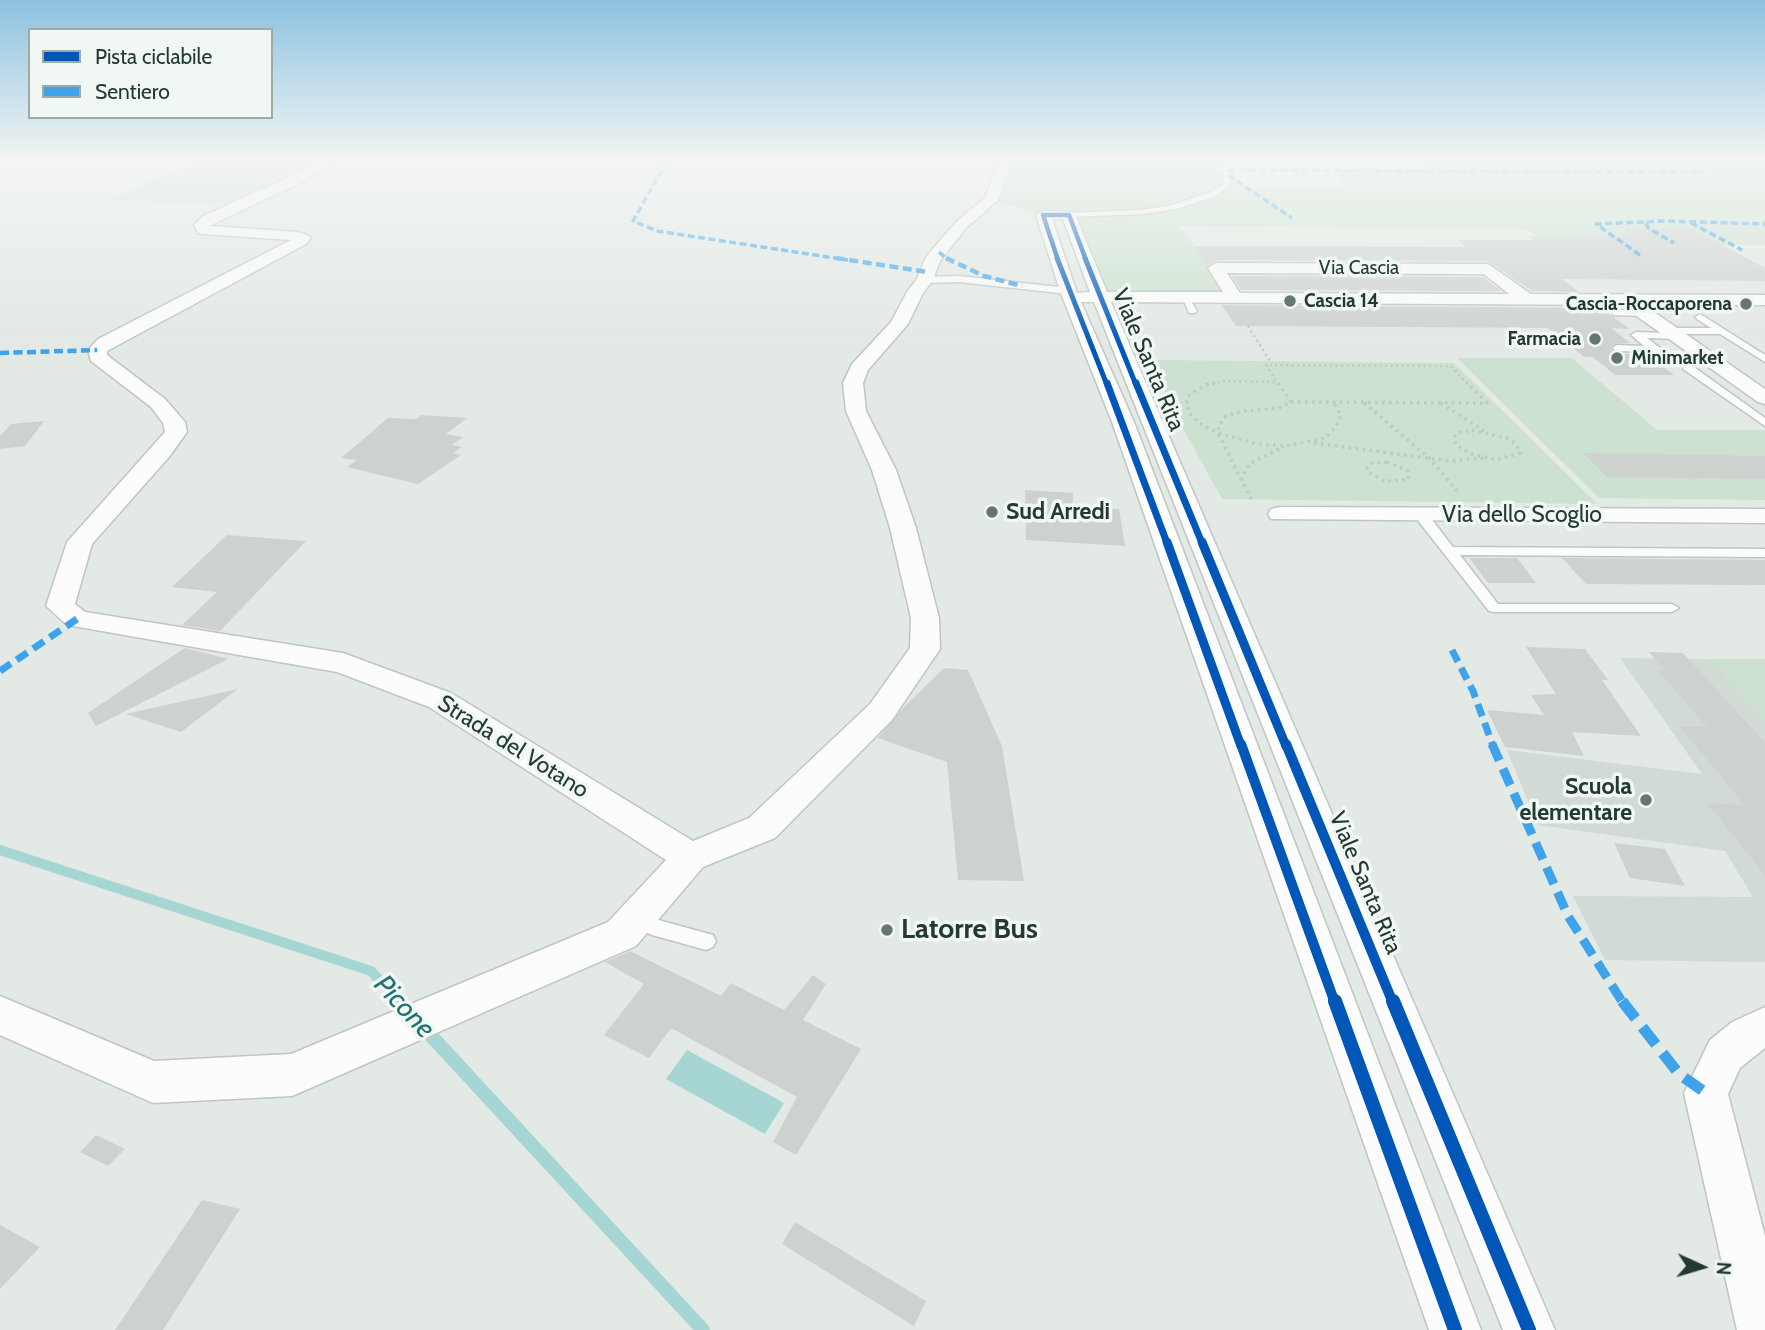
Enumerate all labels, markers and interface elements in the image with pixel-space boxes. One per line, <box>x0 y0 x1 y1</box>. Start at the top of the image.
legend <box>28 28 273 119</box>
text: Pista ciclabile <box>95 44 212 69</box>
text: Sentiero <box>95 79 170 104</box>
street label: Via Cascia <box>1319 257 1399 279</box>
street label: Viale Santa Rita <box>1106 285 1190 435</box>
place label: Cascia 14 <box>1304 290 1379 312</box>
marker: Cascia 14 <box>1282 293 1298 309</box>
place label: Cascia-Roccaporena <box>1566 293 1732 315</box>
marker: Cascia-Roccaporena <box>1738 296 1754 312</box>
place label: Farmacia <box>1507 328 1581 350</box>
marker: Farmacia <box>1587 331 1603 347</box>
place label: Minimarket <box>1631 347 1724 369</box>
marker: Minimarket <box>1609 350 1625 366</box>
place label: Sud Arredi <box>1006 498 1110 526</box>
street label: Via dello Scoglio <box>1442 501 1602 529</box>
marker: Sud Arredi <box>984 504 1000 520</box>
street label: Strada del Votano <box>433 690 593 804</box>
place label: Scuola elementare <box>1519 773 1632 827</box>
marker: Scuola elementare <box>1638 792 1654 808</box>
street label: Viale Santa Rita <box>1323 808 1407 958</box>
place label: Latorre Bus <box>901 913 1038 947</box>
marker: Latorre Bus <box>879 922 895 938</box>
water label: Picone <box>366 968 442 1046</box>
north arrow <box>1667 1232 1737 1302</box>
text: N <box>1712 1261 1735 1276</box>

